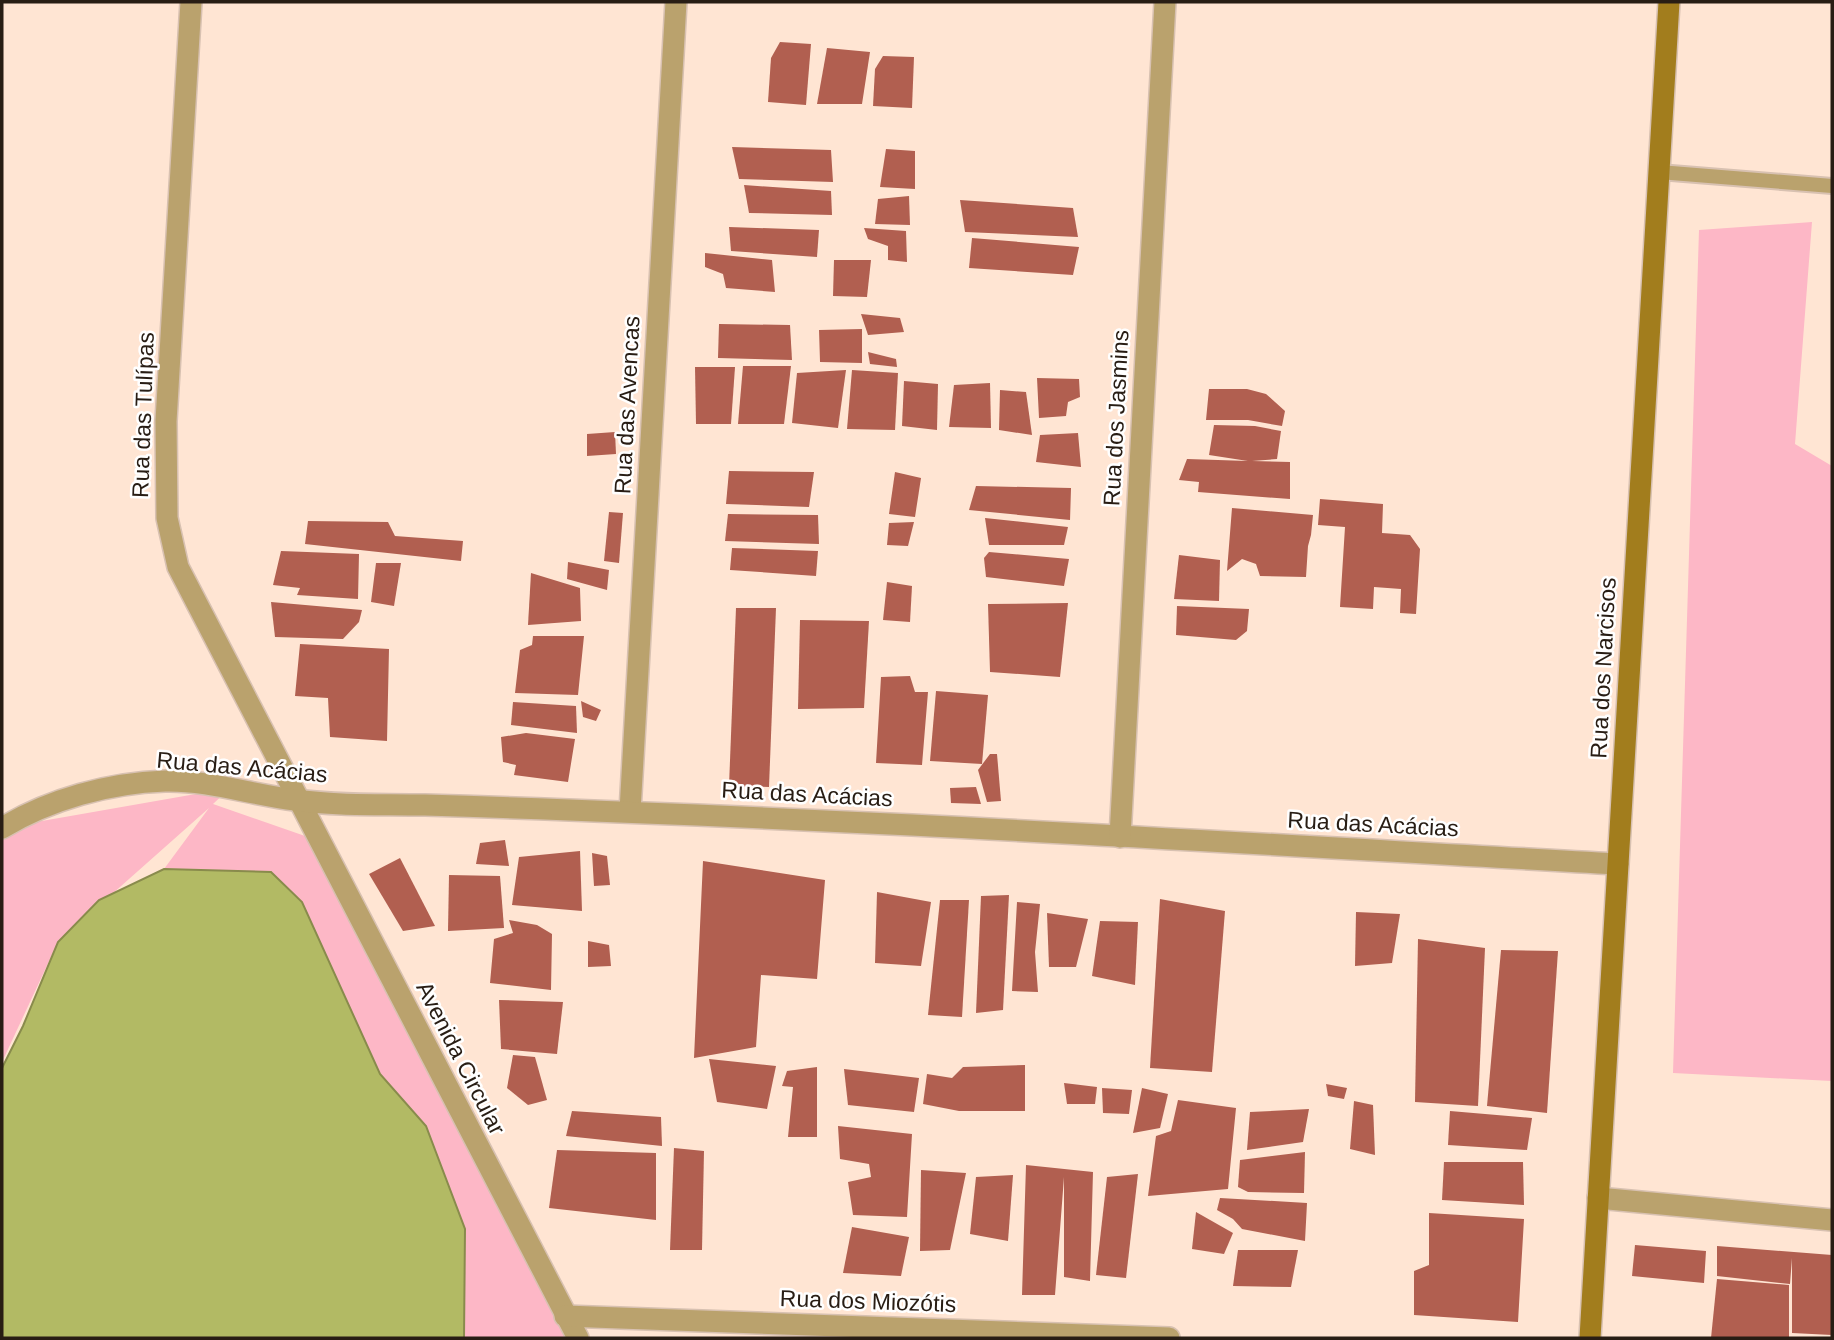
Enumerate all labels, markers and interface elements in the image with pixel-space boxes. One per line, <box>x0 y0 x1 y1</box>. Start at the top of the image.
street label: Rua das Avencas <box>609 315 645 495</box>
street label: Rua dos Jasmins <box>1098 329 1134 507</box>
street label: Rua das Tulípas <box>127 331 159 499</box>
street label: Rua dos Narcisos <box>1585 577 1621 759</box>
street label: Rua das Acácias <box>156 747 328 787</box>
street label: Rua das Acácias <box>721 777 893 811</box>
street label: Rua das Acácias <box>1287 807 1459 841</box>
street label: Avenida Circular <box>411 977 511 1139</box>
street label: Rua dos Miozótis <box>779 1285 957 1317</box>

